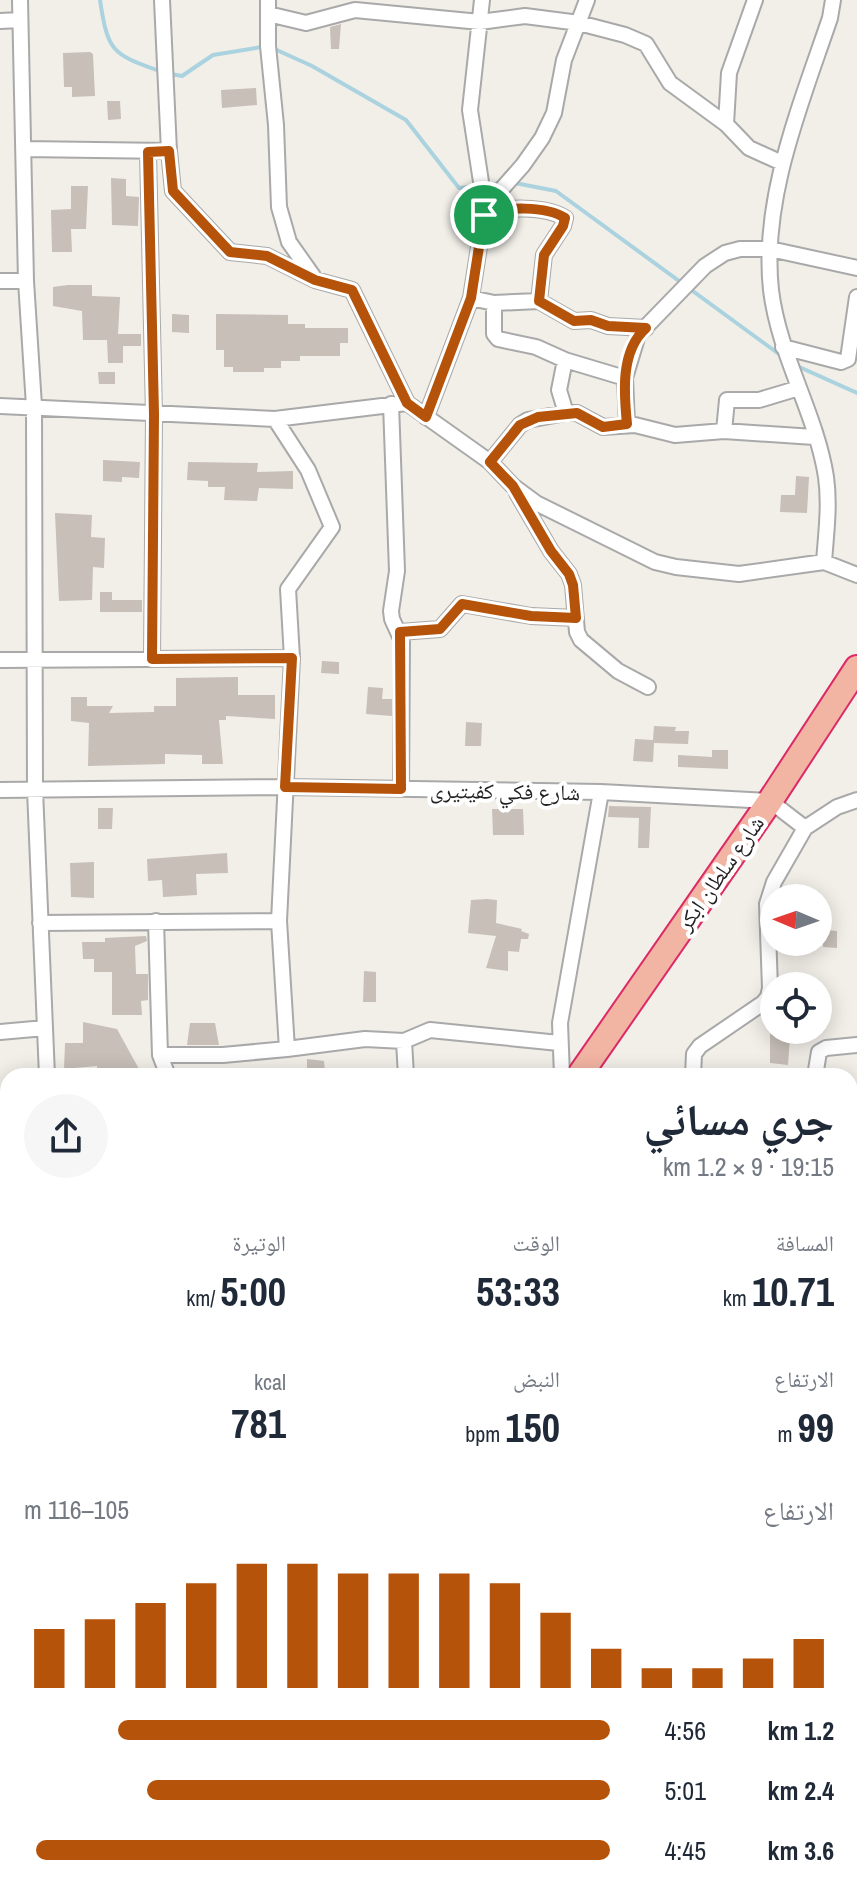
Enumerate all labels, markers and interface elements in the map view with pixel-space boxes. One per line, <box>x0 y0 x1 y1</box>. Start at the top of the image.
pin <box>450 181 518 249</box>
icon: arrive <box>462 193 506 237</box>
street label: شارع فكي كفيتيرى <box>430 775 580 810</box>
street label: شارع سلطان ابكر <box>669 809 771 937</box>
north arrow <box>760 884 832 956</box>
map controls <box>760 884 832 1044</box>
button: locate <box>760 972 832 1044</box>
text: جري مسائي <box>643 1089 834 1149</box>
button: share <box>24 1094 108 1178</box>
text: 19:15 · 9 × 1.2 km <box>663 1149 834 1184</box>
text: الوتيرة <box>232 1228 286 1258</box>
text: الوقت <box>513 1228 560 1258</box>
text: المسافة <box>776 1228 834 1258</box>
text: 5:00 <box>220 1265 286 1318</box>
text: 53:33 <box>476 1265 560 1318</box>
text: 10.71 <box>752 1265 834 1318</box>
text: /km <box>186 1283 220 1313</box>
text: km <box>723 1283 752 1313</box>
text: النبض <box>513 1364 560 1394</box>
text: الارتفاع <box>774 1364 834 1394</box>
text: kcal <box>254 1367 286 1397</box>
text: 781 <box>231 1397 286 1450</box>
text: 150 <box>505 1401 560 1454</box>
text: 99 <box>798 1401 834 1454</box>
text: bpm <box>465 1419 505 1449</box>
text: m <box>777 1419 798 1449</box>
text: 105–116 m <box>24 1492 129 1527</box>
text: الارتفاع <box>763 1493 834 1528</box>
text: 4:56 <box>665 1713 706 1748</box>
text: 1.2 km <box>768 1713 834 1748</box>
text: 5:01 <box>665 1773 706 1808</box>
text: 2.4 km <box>768 1773 834 1808</box>
text: 4:45 <box>665 1833 706 1868</box>
text: 3.6 km <box>768 1833 834 1868</box>

